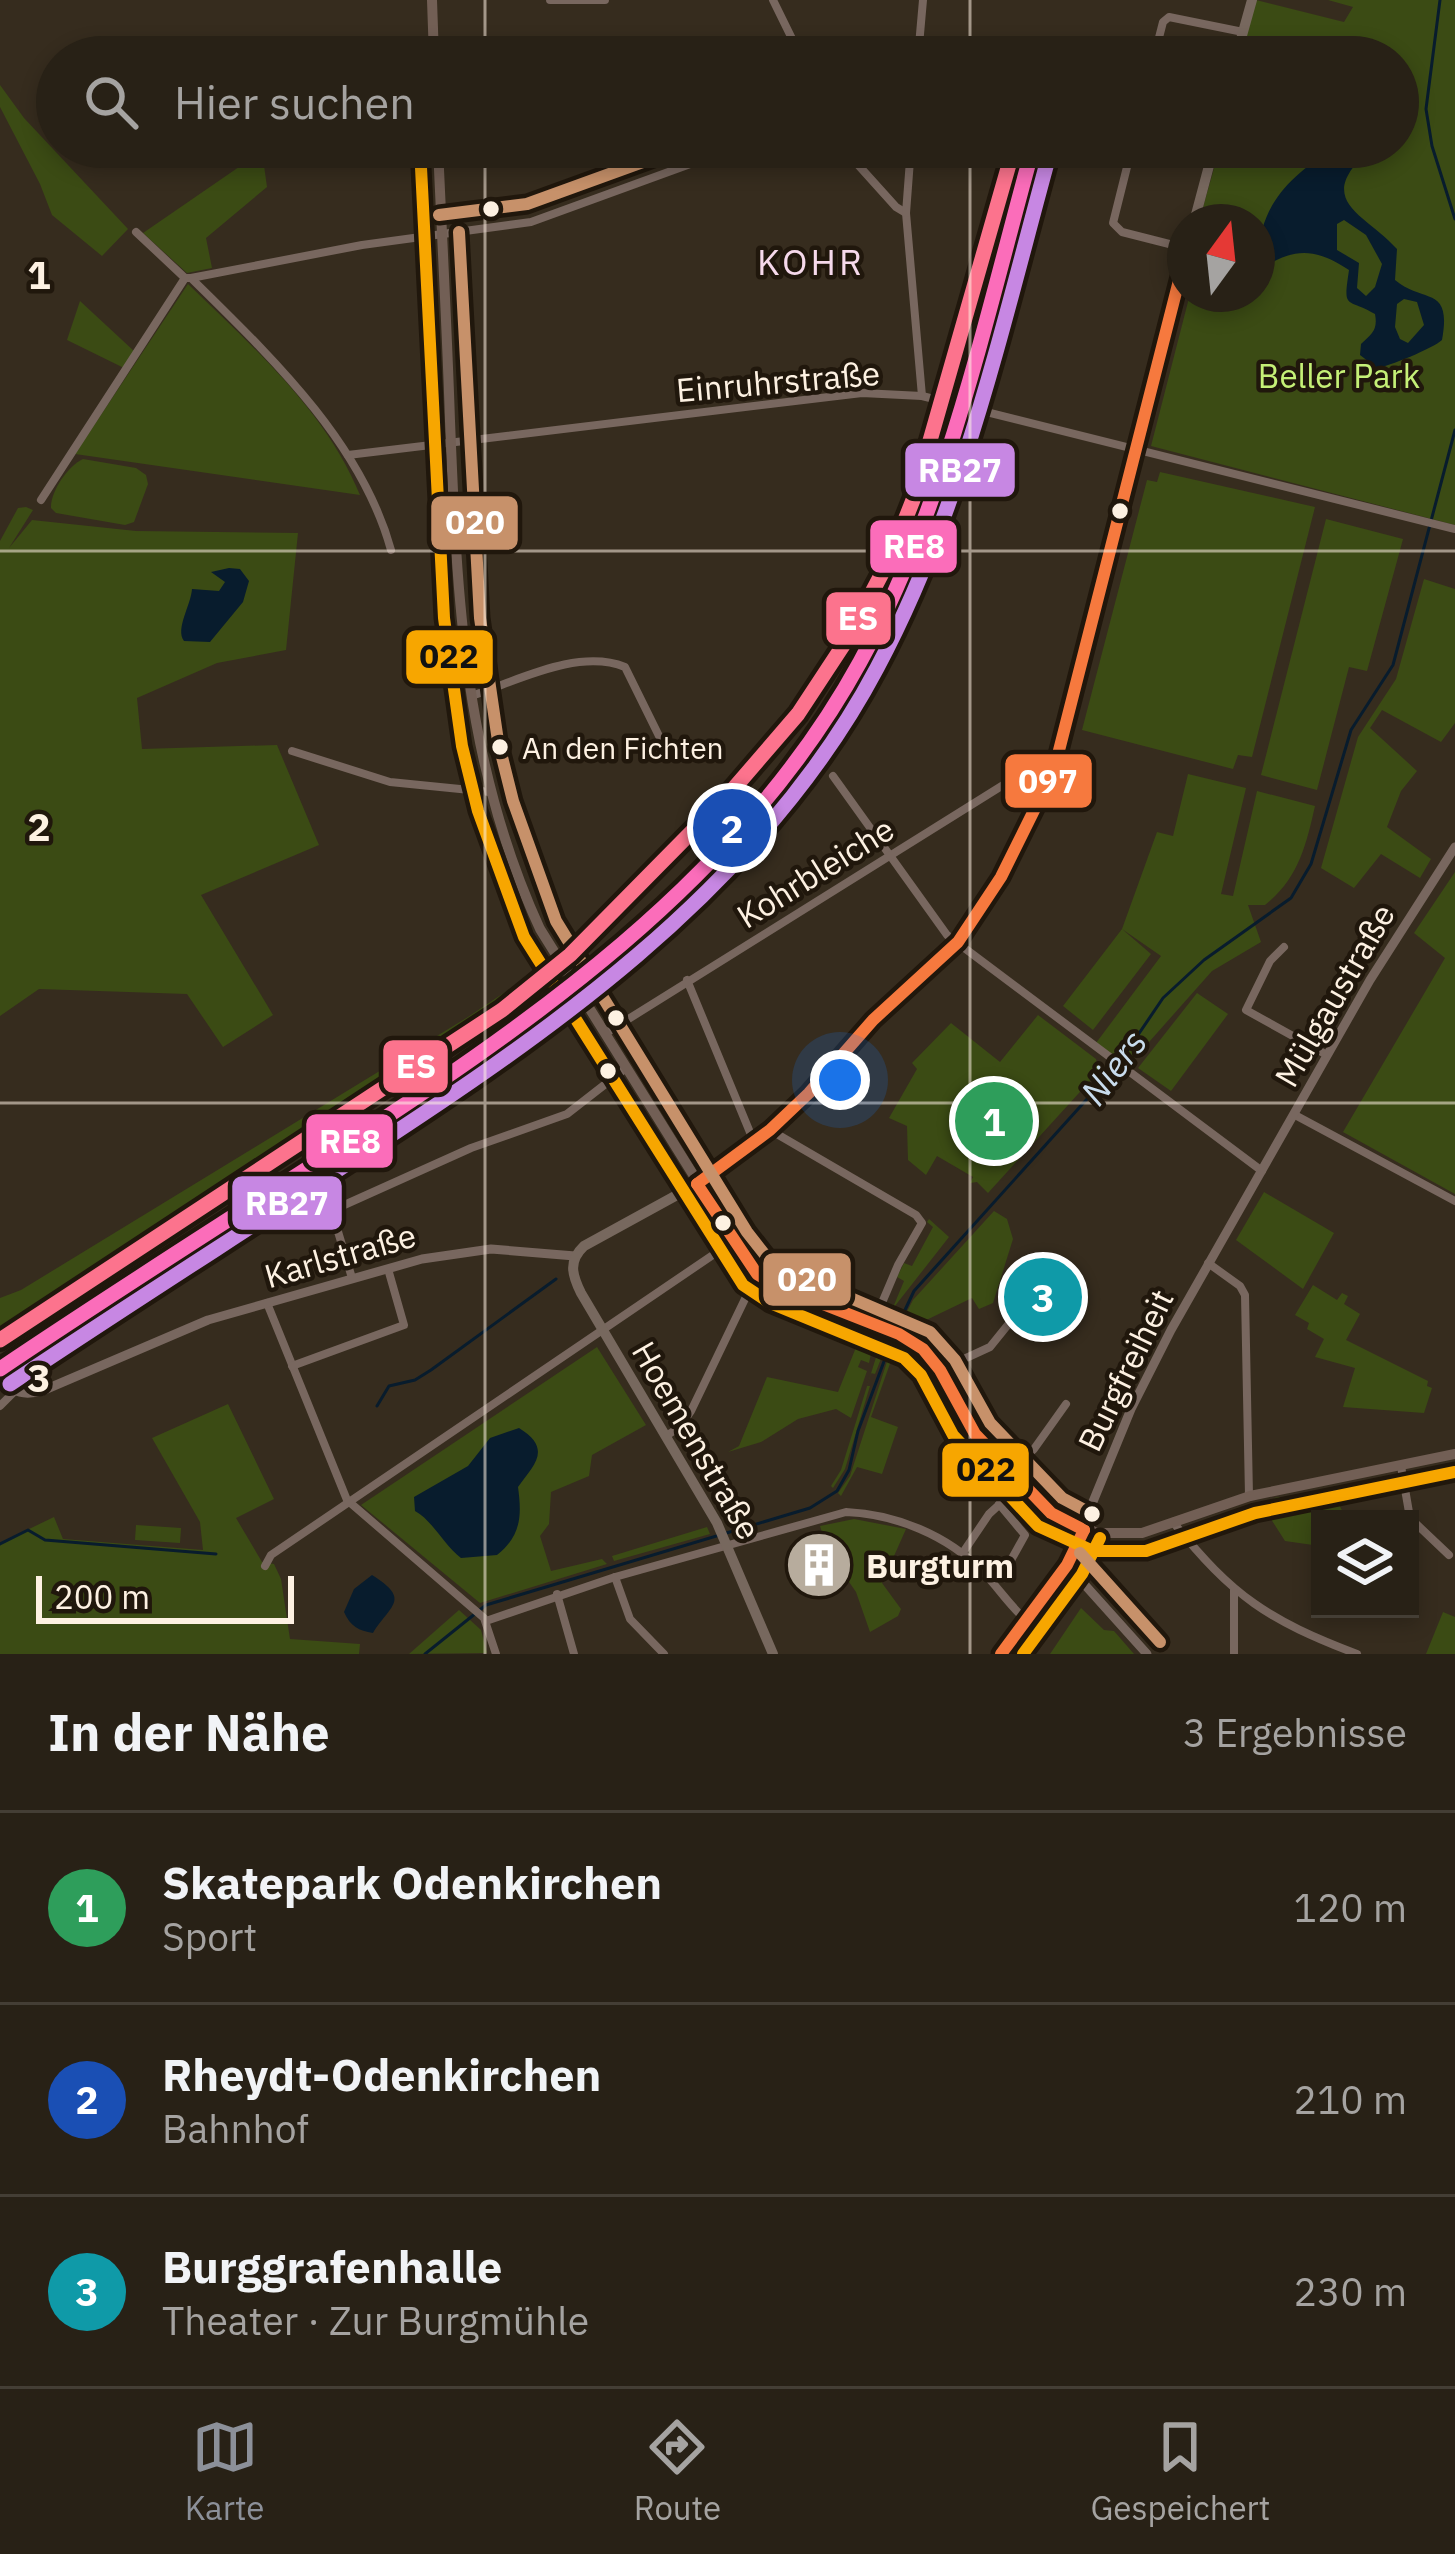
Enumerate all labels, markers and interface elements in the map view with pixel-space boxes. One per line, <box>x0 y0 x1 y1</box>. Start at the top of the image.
search box <box>36 36 1419 168</box>
icon: search <box>78 69 144 135</box>
text: Hier suchen <box>174 73 415 131</box>
unlabelled marker <box>480 198 502 220</box>
north arrow <box>1167 204 1275 312</box>
district label: KOHR <box>757 238 865 285</box>
text: 1 <box>27 249 51 300</box>
street label: Einruhrstraße <box>674 351 882 411</box>
park label: Beller Park <box>1258 354 1420 397</box>
line badge: RB27 <box>903 441 1017 499</box>
text: RB27 <box>918 448 1002 491</box>
line badge: 020 <box>429 494 520 552</box>
text: 020 <box>445 500 505 543</box>
unlabelled marker <box>1109 500 1131 522</box>
line badge: RE8 <box>868 518 959 575</box>
text: RE8 <box>883 524 945 567</box>
line badge: ES <box>824 590 893 647</box>
text: ES <box>838 596 878 639</box>
line badge: 022 <box>404 628 495 686</box>
text: 022 <box>419 634 479 677</box>
place label: An den Fichten <box>522 728 724 767</box>
marker: An den Fichten <box>489 736 511 758</box>
line badge: 097 <box>1003 752 1094 810</box>
text: 097 <box>1018 759 1078 802</box>
pin: 2 <box>693 783 771 873</box>
text: 2 <box>27 801 51 852</box>
street label: Kohrbleiche <box>728 807 902 937</box>
street label: Mülgaustraße <box>1264 896 1404 1094</box>
unlabelled marker <box>605 1007 627 1029</box>
water label: Niers <box>1069 1020 1157 1114</box>
line badge: ES <box>381 1038 450 1095</box>
text: ES <box>396 1044 436 1087</box>
your location <box>810 1050 870 1110</box>
unlabelled marker <box>597 1060 619 1082</box>
pin: 1 <box>955 1076 1033 1166</box>
line badge: RE8 <box>304 1112 395 1170</box>
text: RE8 <box>319 1119 381 1162</box>
line badge: RB27 <box>230 1174 344 1232</box>
text: RB27 <box>245 1181 329 1224</box>
unlabelled marker <box>712 1212 734 1234</box>
street label: Karlstraße <box>259 1213 421 1297</box>
line badge: 020 <box>761 1251 853 1308</box>
pin: 3 <box>1004 1252 1082 1342</box>
text: 020 <box>777 1257 837 1300</box>
street label: Burgfreiheit <box>1067 1282 1183 1458</box>
street label: Hoemenstraße <box>623 1333 771 1547</box>
text: 3 <box>27 1352 51 1403</box>
line badge: 022 <box>940 1441 1031 1499</box>
text: 022 <box>956 1447 1016 1490</box>
unlabelled marker <box>1081 1503 1103 1525</box>
map controls <box>1311 1510 1419 1618</box>
button: layers <box>1311 1510 1419 1618</box>
building icon: Burgturm <box>784 1530 854 1600</box>
place label: Burgturm <box>866 1544 1014 1587</box>
scale bar <box>36 1570 294 1623</box>
text: 200 m <box>54 1575 150 1618</box>
text: In der Nähe <box>48 1699 330 1765</box>
text: 3 Ergebnisse <box>1183 1707 1407 1758</box>
text: Skatepark Odenkirchen <box>162 1853 662 1911</box>
text: 1 <box>75 1882 99 1933</box>
text: 120 m <box>1294 1882 1407 1933</box>
text: Sport <box>162 1911 257 1962</box>
text: Rheydt-Odenkirchen <box>162 2045 601 2103</box>
text: 2 <box>75 2074 99 2125</box>
text: 210 m <box>1294 2074 1407 2125</box>
text: Bahnhof <box>162 2103 309 2154</box>
text: Burggrafenhalle <box>162 2237 502 2295</box>
text: 3 <box>75 2266 99 2317</box>
text: 230 m <box>1294 2266 1407 2317</box>
text: Theater · Zur Burgmühle <box>162 2295 589 2346</box>
tab: Karte <box>185 2414 265 2529</box>
tab: Route <box>634 2414 721 2529</box>
tab: Gespeichert <box>1090 2414 1270 2529</box>

